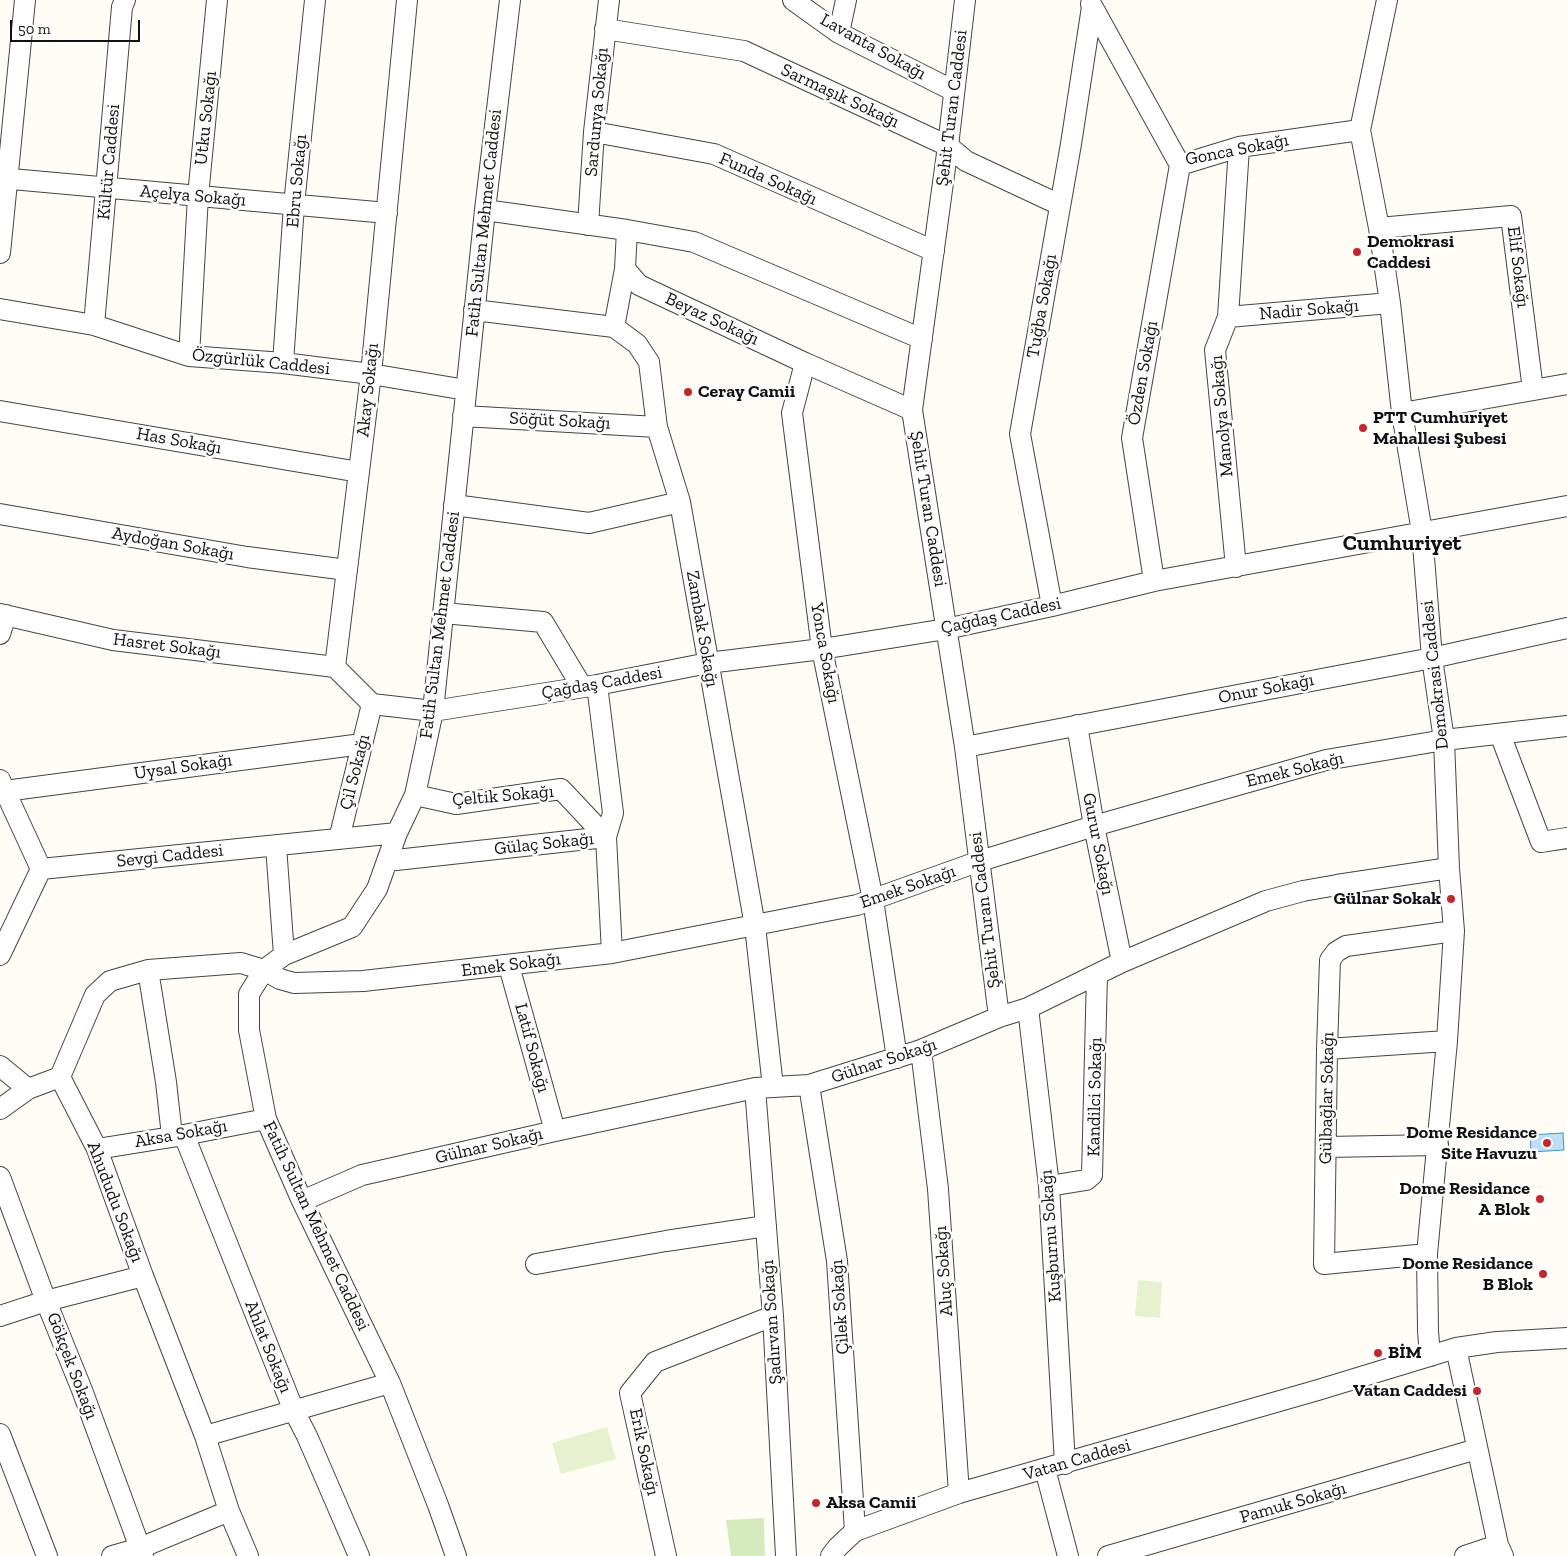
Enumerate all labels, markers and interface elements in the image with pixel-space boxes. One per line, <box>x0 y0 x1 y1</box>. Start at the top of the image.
street label: Lavanta Sokağı <box>816 9 930 85</box>
scale bar <box>12 10 142 42</box>
text: 50 m <box>18 20 51 38</box>
street label: Şehit Turan Caddesi <box>932 29 972 187</box>
street label: Sardunya Sokağı <box>581 47 613 177</box>
street label: Sarmaşık Sokağı <box>777 59 903 133</box>
street label: Utku Sokağı <box>190 70 222 166</box>
street label: Kültür Caddesi <box>93 103 125 221</box>
street label: Fatih Sultan Mehmet Caddesi <box>461 108 507 338</box>
street label: Gonca Sokağı <box>1183 129 1291 171</box>
street label: Ebru Sokağı <box>282 133 312 229</box>
street label: Funda Sokağı <box>716 148 820 210</box>
street label: Açelya Sokağı <box>139 181 247 211</box>
street label: Elif Sokağı <box>1502 225 1534 309</box>
place label: Demokrasi Caddesi <box>1367 231 1454 274</box>
marker: Demokrasi Caddesi <box>1351 246 1363 258</box>
street label: Tuğba Sokağı <box>1022 252 1062 360</box>
street label: Beyaz Sokağı <box>662 288 762 350</box>
street label: Nadir Sokağı <box>1258 295 1360 325</box>
street label: Özden Sokağı <box>1123 319 1163 427</box>
street label: Akay Sokağı <box>352 342 384 438</box>
street label: Özgürlük Caddesi <box>191 344 331 380</box>
street label: Manolya Sokağı <box>1206 354 1238 478</box>
place label: Ceray Camii <box>698 381 795 403</box>
marker: Ceray Camii <box>682 386 694 398</box>
place label: PTT Cumhuriyet Mahallesi Şubesi <box>1373 407 1508 449</box>
street label: Söğüt Sokağı <box>509 408 611 434</box>
marker: PTT Cumhuriyet Mahallesi Şubesi <box>1357 422 1369 434</box>
street label: Has Sokağı <box>135 423 223 459</box>
street label: Şehit Turan Caddesi <box>905 430 951 588</box>
street label: Fatih Sultan Mehmet Caddesi <box>415 510 465 740</box>
street label: Aydoğan Sokağı <box>110 523 236 565</box>
district label: Cumhuriyet <box>1343 531 1461 557</box>
street label: Zambak Sokağı <box>681 569 723 689</box>
street label: Çağdaş Caddesi <box>939 593 1063 639</box>
street label: Demokrasi Caddesi <box>1416 599 1454 751</box>
street label: Yonca Sokağı <box>806 601 844 705</box>
street label: Hasret Sokağı <box>112 629 222 663</box>
street label: Çağdaş Caddesi <box>540 662 664 704</box>
street label: Onur Sokağı <box>1216 669 1316 709</box>
street label: Çil Sokağı <box>335 732 375 812</box>
street label: Emek Sokağı <box>1244 747 1346 793</box>
street label: Uysal Sokağı <box>133 749 233 785</box>
street label: Çeltik Sokağı <box>451 781 555 811</box>
street label: Gurur Sokağı <box>1078 791 1118 897</box>
street label: Gülaç Sokağı <box>493 828 595 860</box>
street label: Şehit Turan Caddesi <box>965 831 1005 989</box>
street label: Sevgi Caddesi <box>116 840 224 872</box>
street label: Emek Sokağı <box>857 861 959 913</box>
place label: Gülnar Sokak <box>1334 888 1441 910</box>
marker: Gülnar Sokak <box>1445 893 1457 905</box>
street label: Emek Sokağı <box>460 948 562 982</box>
street label: Latif Sokağı <box>510 1001 554 1095</box>
street label: Gülbağlar Sokağı <box>1315 1032 1339 1164</box>
street label: Gülnar Sokağı <box>828 1034 940 1088</box>
street label: Kandilci Sokağı <box>1083 1037 1107 1157</box>
street label: Aksa Sokağı <box>133 1115 229 1153</box>
street label: Fatih Sultan Mehmet Caddesi <box>258 1118 374 1334</box>
place label: Dome Residance Site Havuzu <box>1406 1122 1537 1164</box>
street label: Gülnar Sokağı <box>433 1123 545 1169</box>
marker: Dome Residance Site Havuzu <box>1541 1137 1553 1149</box>
street label: Ahududu Sokağı <box>82 1139 148 1265</box>
street label: Kuşburnu Sokağı <box>1036 1169 1066 1303</box>
place label: Dome Residance A Blok <box>1399 1178 1530 1220</box>
marker: Dome Residance A Blok <box>1534 1193 1546 1205</box>
street label: Aluç Sokağı <box>930 1225 958 1317</box>
place label: Dome Residance B Blok <box>1402 1253 1533 1296</box>
street label: Şadırvan Sokağı <box>757 1259 787 1385</box>
street label: Çilek Sokağı <box>826 1259 854 1355</box>
marker: Dome Residance B Blok <box>1537 1268 1549 1280</box>
street label: Ahlat Sokağı <box>240 1298 296 1396</box>
street label: Gökçek Sokağı <box>42 1310 102 1422</box>
place label: BİM <box>1388 1342 1422 1364</box>
marker: BİM <box>1372 1347 1384 1359</box>
place label: Vatan Caddesi <box>1353 1380 1467 1402</box>
marker: Vatan Caddesi <box>1471 1385 1483 1397</box>
street label: Erik Sokağı <box>624 1407 664 1497</box>
street label: Vatan Caddesi <box>1021 1434 1133 1486</box>
street label: Pamuk Sokağı <box>1237 1477 1349 1529</box>
place label: Aksa Camii <box>826 1492 916 1514</box>
marker: Aksa Camii <box>810 1497 822 1509</box>

